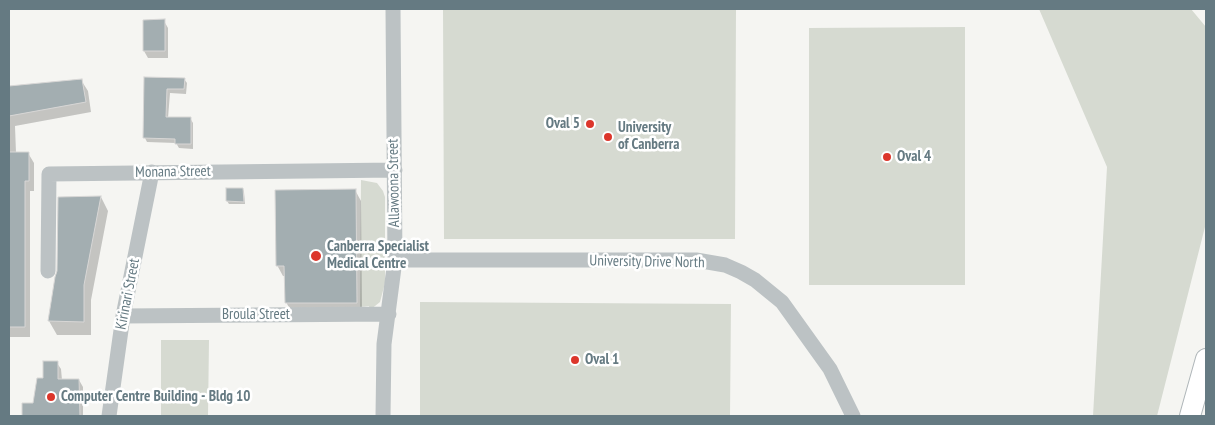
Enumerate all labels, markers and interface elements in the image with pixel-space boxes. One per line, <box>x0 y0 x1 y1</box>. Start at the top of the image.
place label: Oval 5 <box>546 115 580 133</box>
marker: Oval 5 <box>584 118 596 130</box>
place label: University of Canberra <box>618 119 679 154</box>
marker: University of Canberra <box>602 131 614 143</box>
street label: Allawoona Street <box>384 139 404 227</box>
place label: Oval 4 <box>897 148 931 166</box>
marker: Oval 4 <box>881 151 893 163</box>
street label: Monana Street <box>135 162 211 182</box>
place label: Canberra Specialist Medical Centre <box>327 238 429 273</box>
marker: Canberra Specialist Medical Centre <box>309 249 323 263</box>
street label: University Drive North <box>589 252 705 272</box>
street label: Kirinari Street <box>112 257 144 331</box>
street label: Broula Street <box>222 306 290 324</box>
place label: Oval 1 <box>585 351 619 369</box>
marker: Oval 1 <box>569 354 581 366</box>
place label: Computer Centre Building - Bldg 10 <box>61 388 250 406</box>
marker: Computer Centre Building - Bldg 10 <box>45 391 57 403</box>

